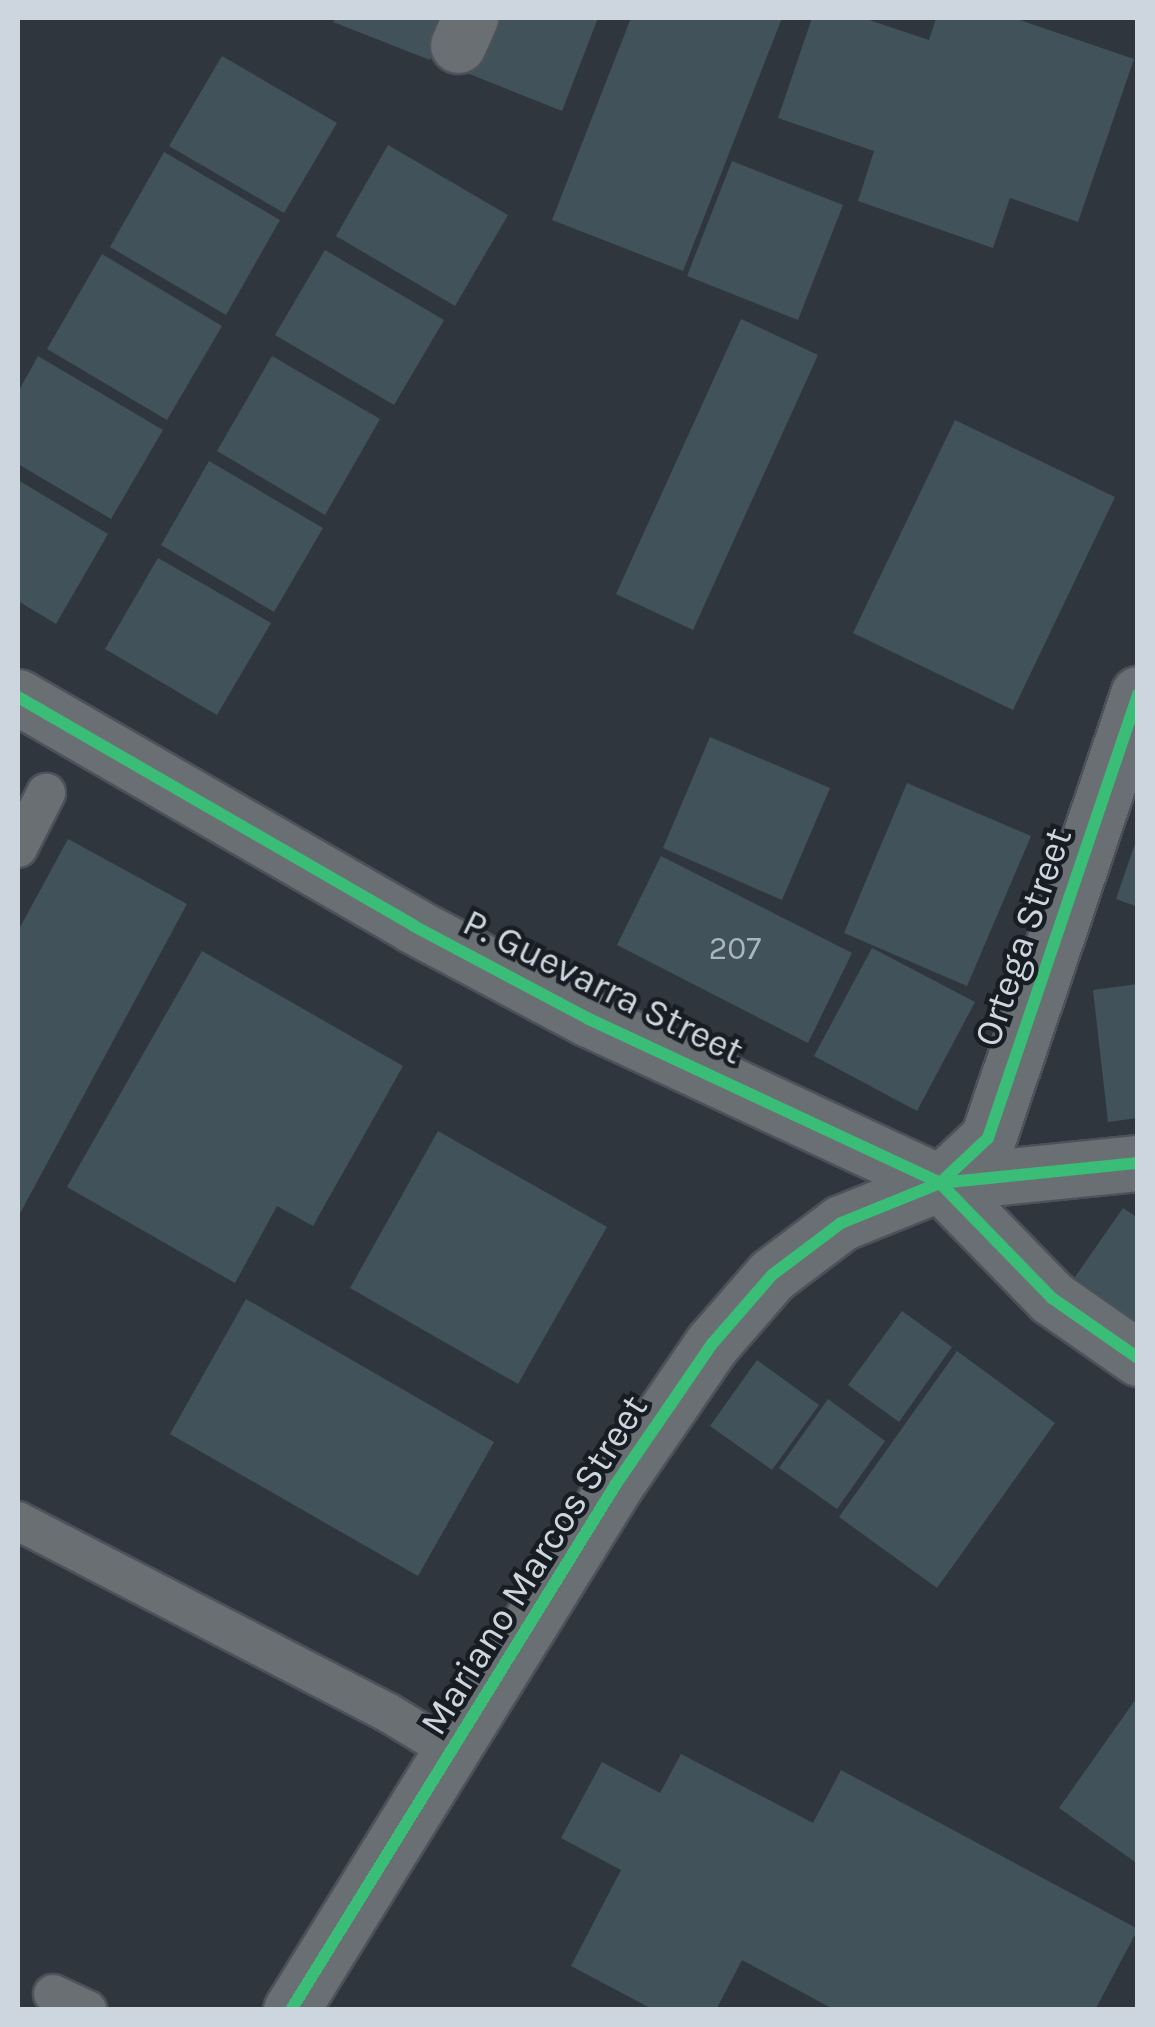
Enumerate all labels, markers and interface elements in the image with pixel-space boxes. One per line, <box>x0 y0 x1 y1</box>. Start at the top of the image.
street label: Ortega Street <box>964 822 1082 1052</box>
street label: P. Guevarra Street <box>456 900 750 1074</box>
house number: 207 <box>709 930 761 968</box>
street label: Mariano Marcos Street <box>411 1387 657 1743</box>

